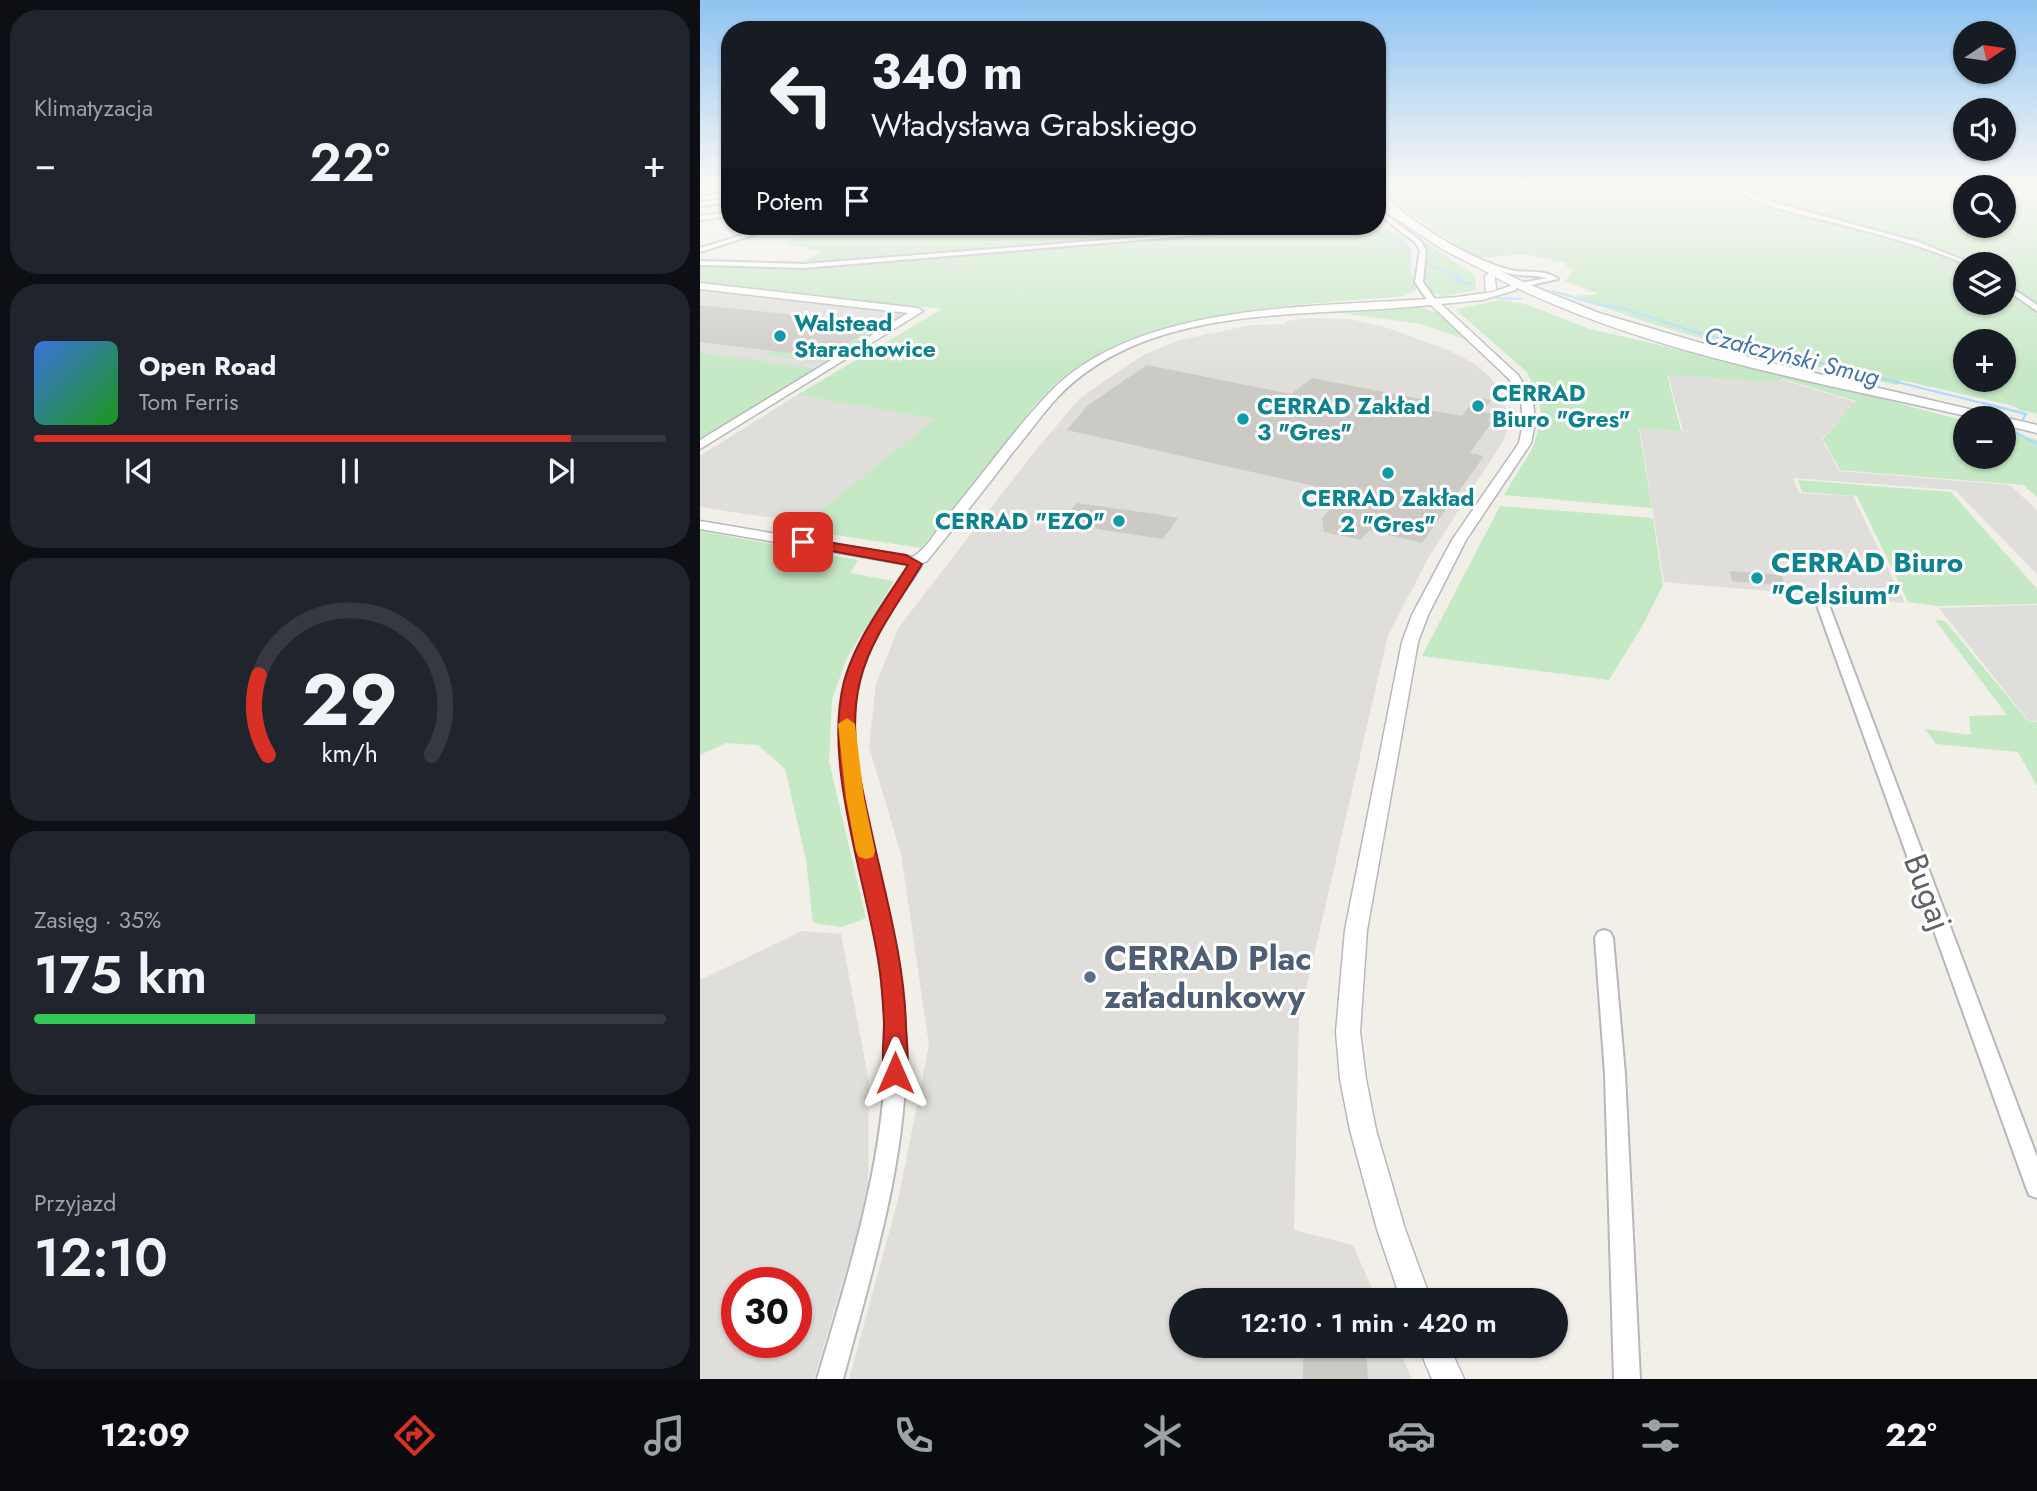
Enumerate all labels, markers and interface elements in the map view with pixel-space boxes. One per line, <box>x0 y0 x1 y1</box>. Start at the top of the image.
north arrow <box>1953 21 2016 84</box>
map controls <box>1953 21 2016 469</box>
text: 340 m <box>871 37 1023 107</box>
icon: left <box>756 49 847 140</box>
text: Klimatyzacja <box>34 91 153 125</box>
button: sound <box>1953 98 2016 161</box>
text: Władysława Grabskiego <box>871 102 1197 148</box>
text: 22° <box>309 125 390 201</box>
text: − <box>34 136 56 191</box>
text: + <box>643 136 666 191</box>
button: search <box>1953 175 2016 238</box>
text: Potem <box>756 182 824 220</box>
icon: arrive <box>838 182 876 220</box>
button: layers <box>1953 252 2016 315</box>
place label: Walstead Starachowice <box>794 306 936 366</box>
water label: Czałczyński Smug <box>1701 317 1883 395</box>
marker: Walstead Starachowice <box>772 328 788 344</box>
button: + <box>1953 329 2016 392</box>
text: Open Road <box>139 347 276 385</box>
place label: CERRAD Biuro "Gres" <box>1492 376 1630 436</box>
text: Tom Ferris <box>139 385 238 419</box>
place label: CERRAD Zakład 3 "Gres" <box>1257 389 1430 449</box>
marker: CERRAD Biuro "Gres" <box>1470 398 1486 414</box>
button: − <box>1953 406 2016 469</box>
marker: CERRAD Zakład 3 "Gres" <box>1235 411 1251 427</box>
icon: previous <box>120 452 158 490</box>
icon: pause <box>331 452 369 490</box>
icon: next <box>542 452 580 490</box>
marker: CERRAD Zakład 2 "Gres" <box>1380 465 1396 481</box>
place label: CERRAD Zakład 2 "Gres" <box>1301 481 1475 541</box>
place label: CERRAD "EZO" <box>935 504 1105 538</box>
pin <box>773 512 833 572</box>
marker: CERRAD "EZO" <box>1111 513 1127 529</box>
icon: arrive <box>784 523 822 561</box>
place label: CERRAD Biuro "Celsium" <box>1771 542 1963 615</box>
marker: CERRAD Biuro "Celsium" <box>1749 570 1765 586</box>
text: 29 <box>302 648 398 753</box>
text: km/h <box>322 735 378 771</box>
street label: Bugaj <box>1892 847 1964 937</box>
text: Zasięg · 35% <box>34 903 161 937</box>
place label: CERRAD Plac załadunkowy <box>1104 935 1312 1020</box>
text: 175 km <box>34 937 207 1013</box>
marker: CERRAD Plac załadunkowy <box>1082 969 1098 985</box>
position arrow <box>858 1036 932 1110</box>
text: Przyjazd <box>34 1186 116 1220</box>
text: 12:10 <box>34 1220 168 1296</box>
speed limit sign: 30 <box>721 1267 812 1358</box>
text: 12:10 · 1 min · 420 m <box>1240 1304 1497 1342</box>
icon: directions <box>390 1411 439 1460</box>
icon: music <box>640 1411 689 1460</box>
icon: phone <box>889 1411 938 1460</box>
icon: climate <box>1138 1411 1187 1460</box>
icon: car <box>1387 1411 1436 1460</box>
icon: filters <box>1636 1411 1685 1460</box>
text: 12:09 <box>100 1412 190 1458</box>
text: 22° <box>1885 1412 1937 1458</box>

